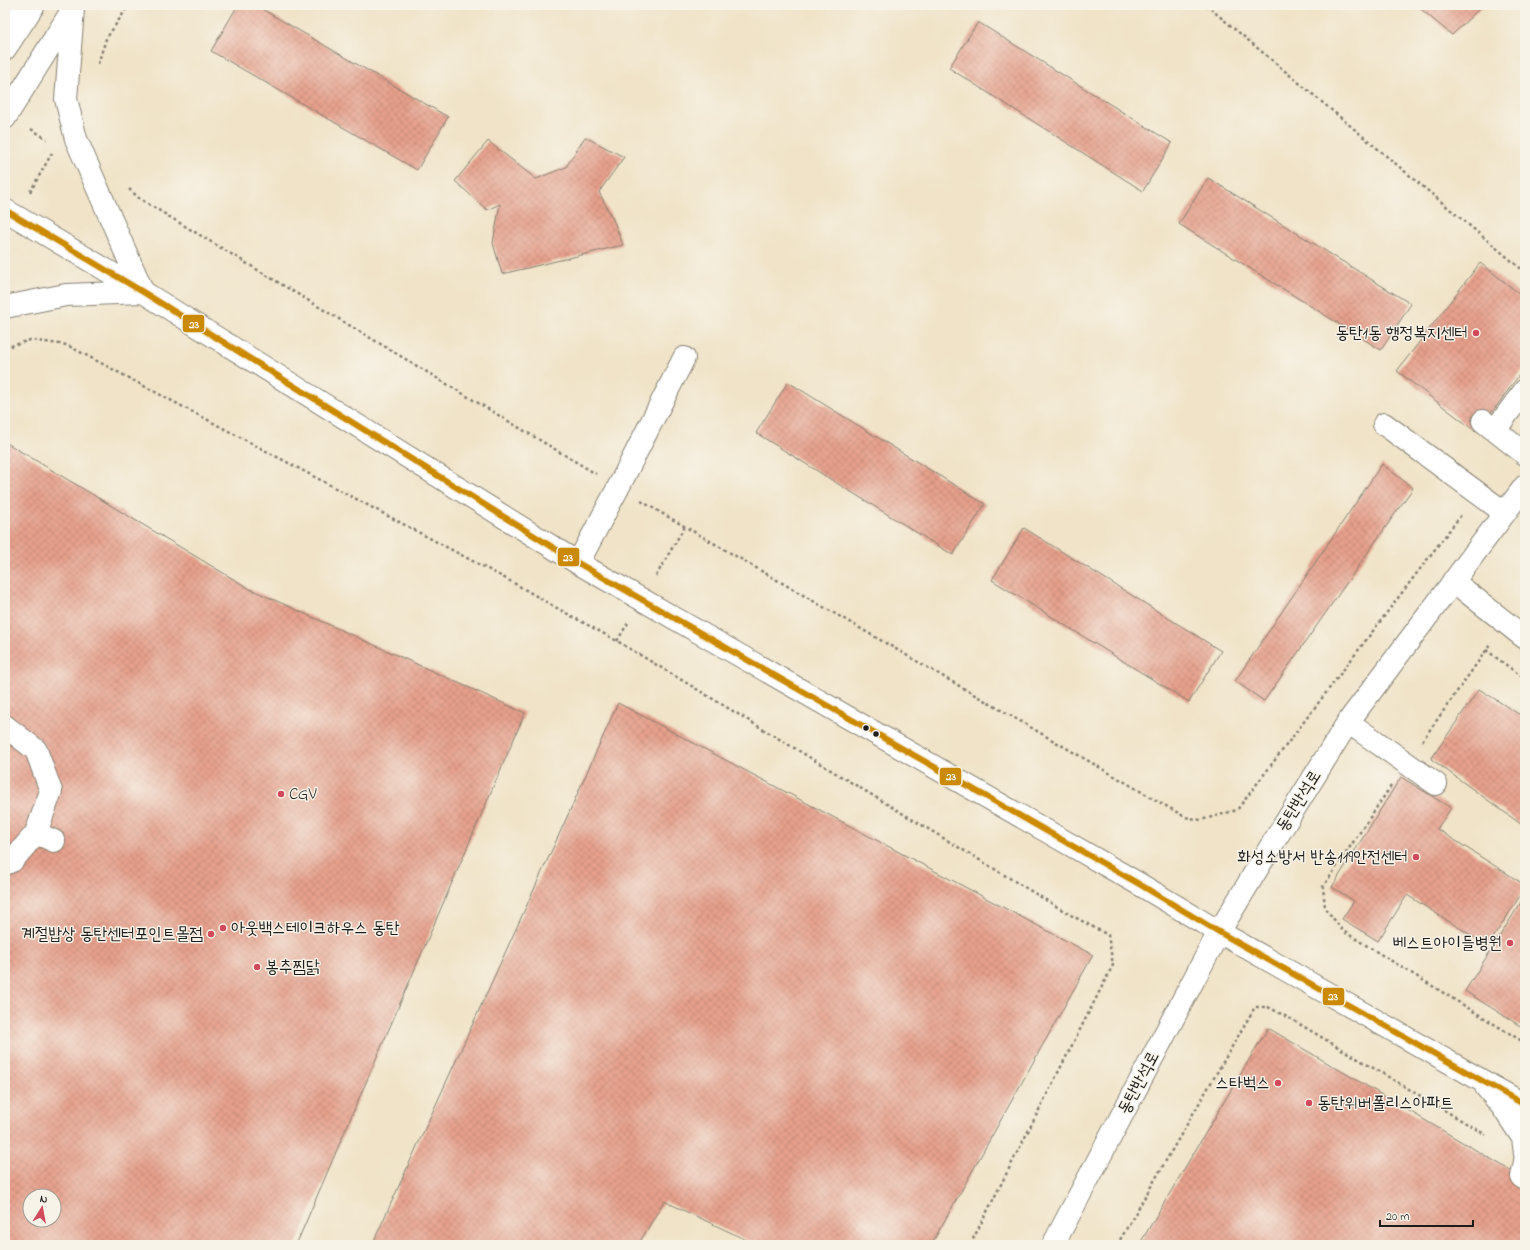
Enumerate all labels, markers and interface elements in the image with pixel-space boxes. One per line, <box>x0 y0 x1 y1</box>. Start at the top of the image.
line badge: 23 <box>182 314 205 333</box>
text: 23 <box>188 317 199 333</box>
place label: 동탄1동 행정복지센터 <box>1335 321 1468 346</box>
marker: 동탄1동 행정복지센터 <box>1471 328 1481 338</box>
line badge: 23 <box>557 547 580 567</box>
text: 23 <box>562 550 573 566</box>
unlabelled marker <box>861 723 871 733</box>
unlabelled marker <box>871 729 881 739</box>
street label: 동탄반석로 <box>1270 765 1328 837</box>
line badge: 23 <box>939 767 962 786</box>
text: 23 <box>945 769 956 785</box>
place label: CGV <box>289 782 317 807</box>
marker: CGV <box>276 789 286 799</box>
place label: 화성소방서 반송119안전센터 <box>1237 845 1408 870</box>
marker: 화성소방서 반송119안전센터 <box>1411 852 1421 862</box>
place label: 아웃백스테이크하우스 동탄 <box>231 916 400 941</box>
place label: 계절밥상 동탄센터포인트몰점 <box>21 922 203 947</box>
marker: 아웃백스테이크하우스 동탄 <box>218 923 228 933</box>
marker: 계절밥상 동탄센터포인트몰점 <box>206 929 216 939</box>
place label: 베스트아이들병원 <box>1393 931 1502 956</box>
marker: 베스트아이들병원 <box>1505 938 1515 948</box>
place label: 봉추찜닭 <box>265 955 320 980</box>
marker: 봉추찜닭 <box>252 962 262 972</box>
line badge: 23 <box>1322 987 1345 1006</box>
text: 23 <box>1327 989 1338 1005</box>
street label: 동탄반석로 <box>1112 1047 1166 1119</box>
place label: 스타벅스 <box>1215 1071 1270 1096</box>
marker: 스타벅스 <box>1273 1078 1283 1088</box>
place label: 동탄위버폴리스아파트 <box>1317 1091 1454 1116</box>
marker: 동탄위버폴리스아파트 <box>1304 1098 1314 1108</box>
north arrow <box>22 1188 62 1228</box>
text: N <box>39 1191 49 1208</box>
scale bar <box>1380 1202 1473 1228</box>
text: 20 m <box>1386 1208 1409 1226</box>

